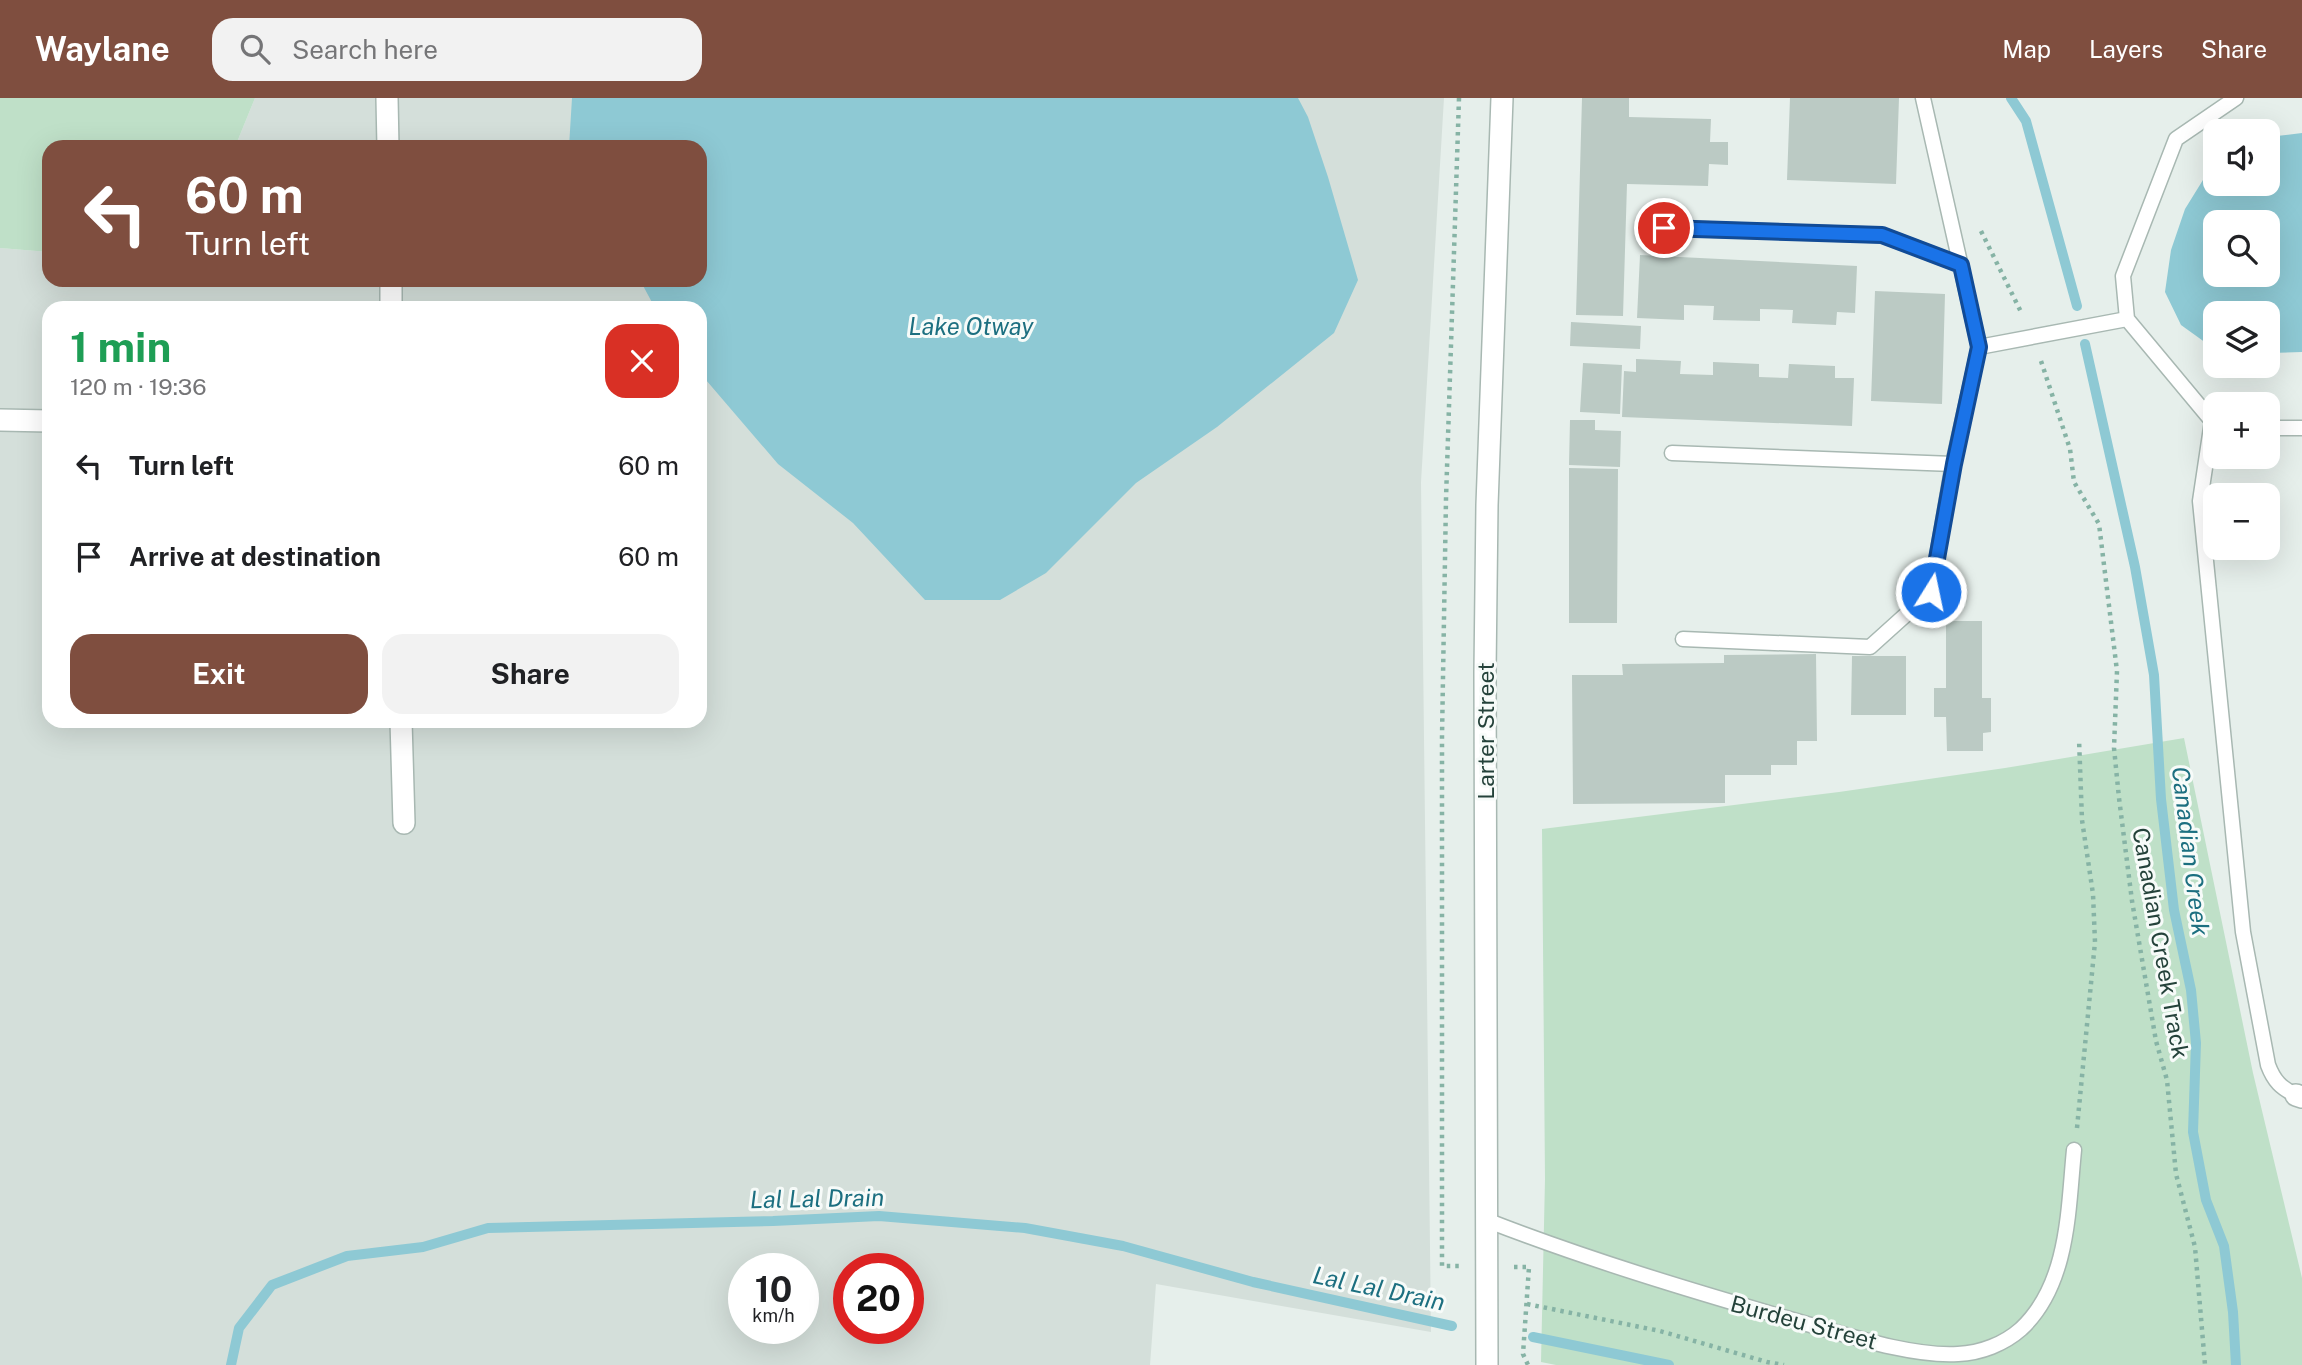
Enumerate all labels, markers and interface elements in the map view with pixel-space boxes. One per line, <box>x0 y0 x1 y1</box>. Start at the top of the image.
search box <box>212 18 702 81</box>
text: Waylane <box>35 30 170 68</box>
icon: search <box>236 30 274 68</box>
text: Search here <box>292 34 438 65</box>
text: Map <box>2002 35 2051 63</box>
text: Layers <box>2089 35 2163 63</box>
text: Share <box>2201 35 2267 63</box>
map controls <box>2203 119 2280 560</box>
button: sound <box>2203 119 2280 196</box>
text: 60 m <box>185 166 304 224</box>
icon: left <box>70 168 161 259</box>
pin <box>1634 198 1694 258</box>
icon: arrive <box>1645 209 1683 247</box>
button: search <box>2203 210 2280 287</box>
text: Turn left <box>185 225 310 262</box>
button: layers <box>2203 301 2280 378</box>
water label: Lake Otway <box>909 312 1034 340</box>
text: 1 min <box>70 322 171 371</box>
button: close <box>605 324 679 398</box>
text: 120 m · 19:36 <box>70 373 207 400</box>
button: + <box>2203 392 2280 469</box>
icon: left <box>70 447 108 485</box>
text: Turn left <box>129 450 234 481</box>
text: 60 m <box>618 450 679 481</box>
button: − <box>2203 483 2280 560</box>
icon: arrive <box>70 538 108 576</box>
text: Arrive at destination <box>129 541 381 572</box>
text: 60 m <box>618 541 679 572</box>
position arrow <box>1894 555 1968 629</box>
button: Exit <box>70 634 368 714</box>
button: Share <box>382 634 679 714</box>
street label: Larter Street <box>1472 662 1499 800</box>
water label: Canadian Creek <box>2167 765 2215 937</box>
street label: Canadian Creek Track <box>2127 825 2195 1061</box>
water label: Lal Lal Drain <box>750 1183 884 1213</box>
speed limit sign: 20 <box>833 1253 924 1344</box>
water label: Lal Lal Drain <box>1310 1260 1448 1316</box>
text: 10 <box>755 1269 792 1310</box>
street label: Burdeu Street <box>1728 1289 1880 1355</box>
text: km/h <box>752 1305 795 1326</box>

